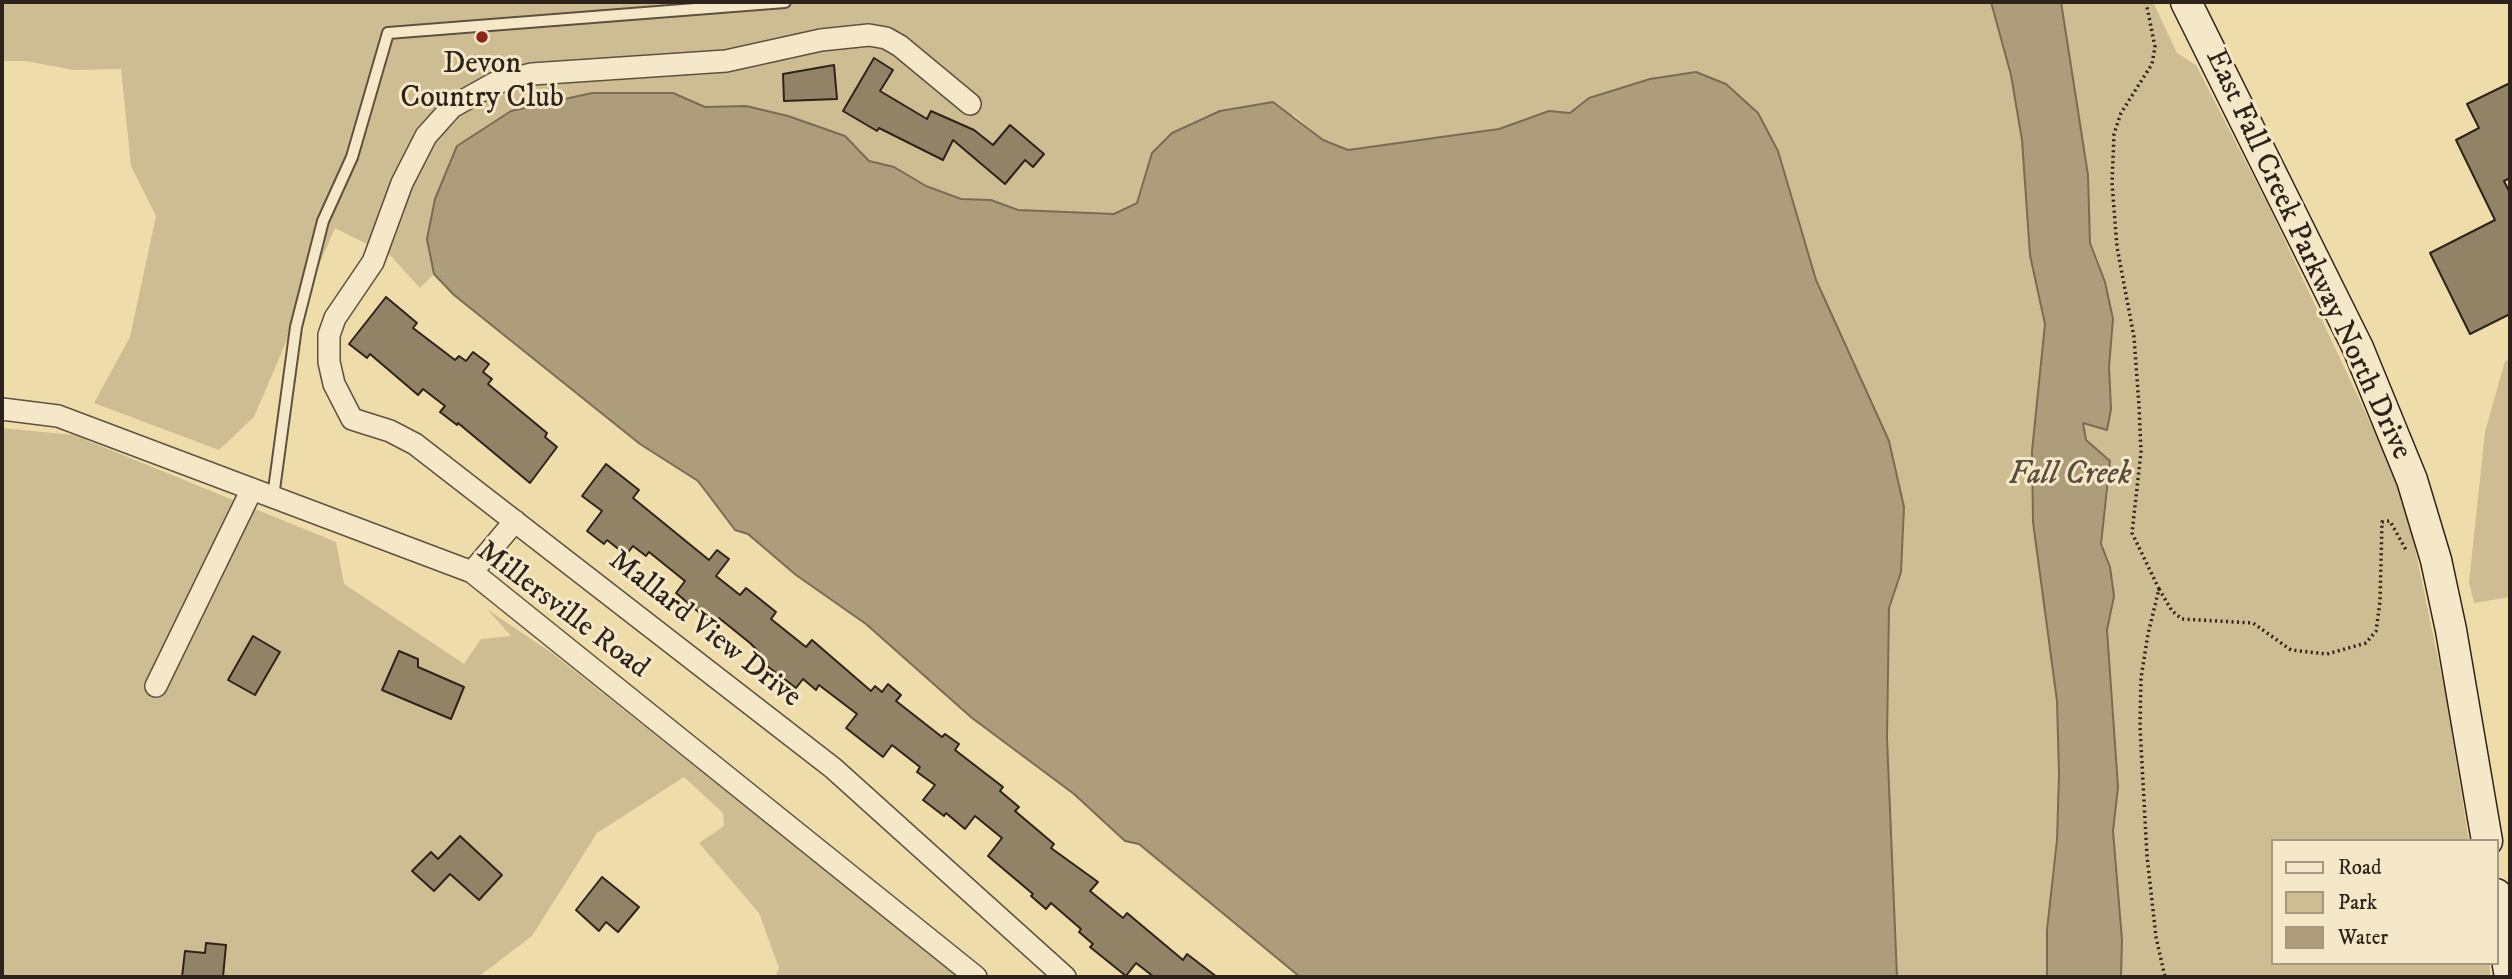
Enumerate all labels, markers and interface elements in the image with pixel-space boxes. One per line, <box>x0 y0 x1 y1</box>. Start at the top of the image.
marker: Devon Country Club <box>474 29 490 45</box>
street label: East Fall Creek Parkway North Drive <box>2196 44 2418 466</box>
place label: Devon Country Club <box>400 48 564 118</box>
water label: Fall Creek <box>2008 457 2132 495</box>
street label: Millersville Road <box>469 534 655 688</box>
street label: Mallard View Drive <box>600 544 808 716</box>
legend <box>2270 839 2498 965</box>
text: Road <box>2338 855 2382 881</box>
text: Park <box>2338 890 2377 916</box>
text: Water <box>2338 925 2388 951</box>

